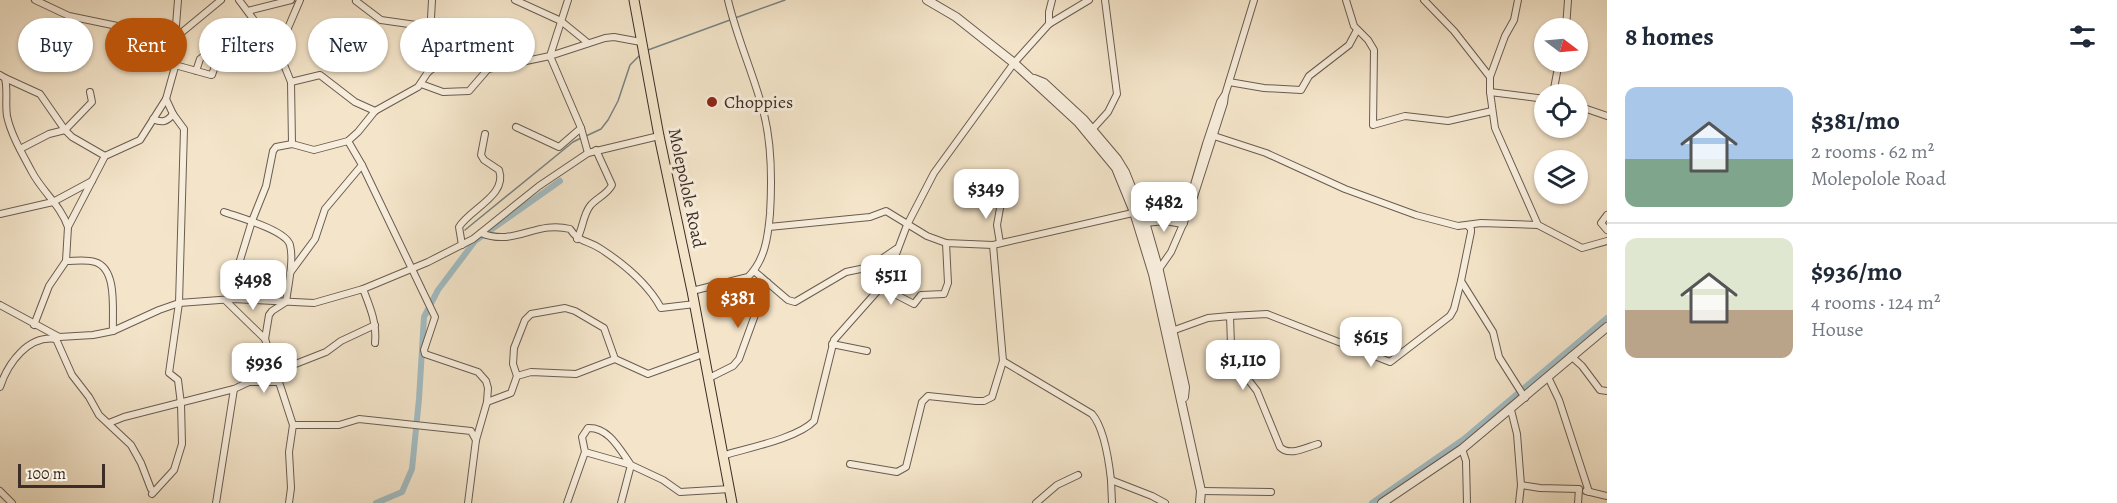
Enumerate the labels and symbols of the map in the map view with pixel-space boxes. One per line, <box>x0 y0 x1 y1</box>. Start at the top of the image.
north arrow <box>1534 18 1588 72</box>
place label: Choppies <box>724 90 793 114</box>
marker: Choppies <box>705 95 719 109</box>
street label: Molepolole Road <box>663 126 711 250</box>
pin: $349 <box>950 169 1022 220</box>
pin: $482 <box>1128 182 1200 233</box>
pin: $511 <box>855 255 927 306</box>
pin: $498 <box>217 260 289 311</box>
pin: $381 <box>702 278 774 329</box>
pin: $615 <box>1335 317 1407 368</box>
pin: $1,110 <box>1194 340 1292 391</box>
pin: $936 <box>228 343 300 394</box>
scale bar <box>18 461 105 488</box>

